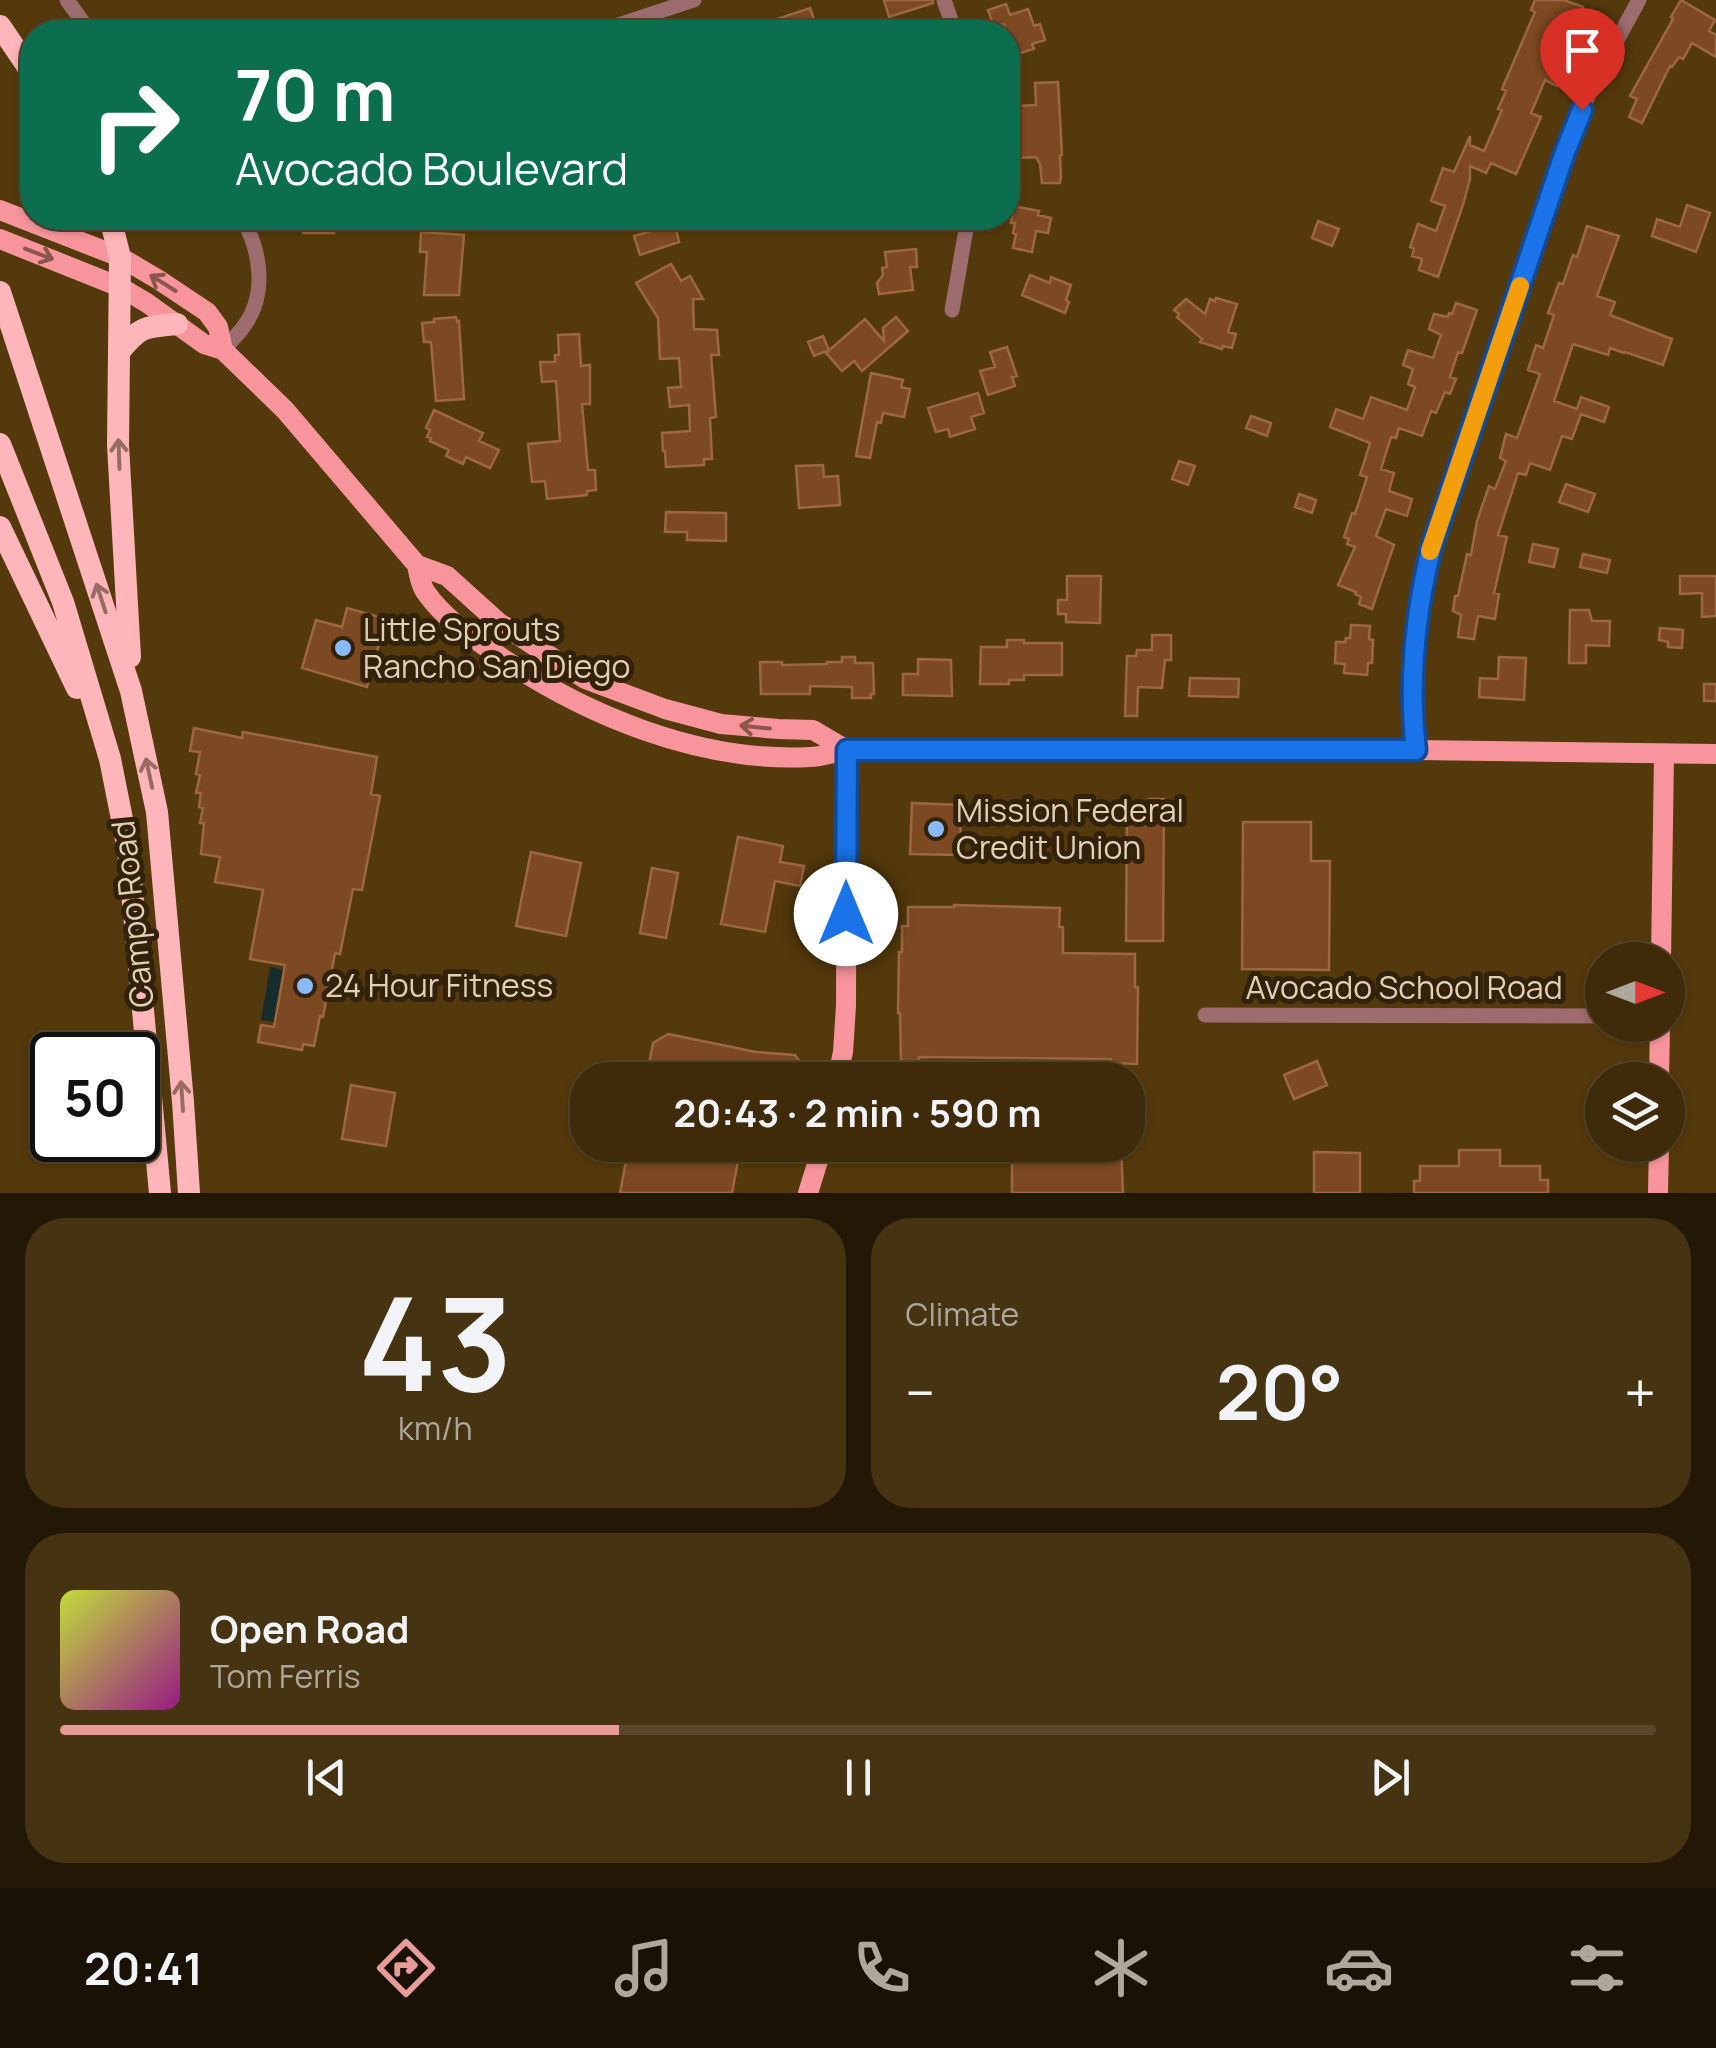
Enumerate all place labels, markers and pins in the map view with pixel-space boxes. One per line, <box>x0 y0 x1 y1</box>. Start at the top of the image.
pin <box>1540 8 1625 111</box>
place label: Little Sprouts Rancho San Diego <box>363 607 630 688</box>
marker: Little Sprouts Rancho San Diego <box>332 637 354 659</box>
place label: Mission Federal Credit Union <box>956 788 1184 869</box>
marker: Mission Federal Credit Union <box>925 818 947 840</box>
place label: 24 Hour Fitness <box>325 963 553 1007</box>
marker: 24 Hour Fitness <box>294 975 316 997</box>

